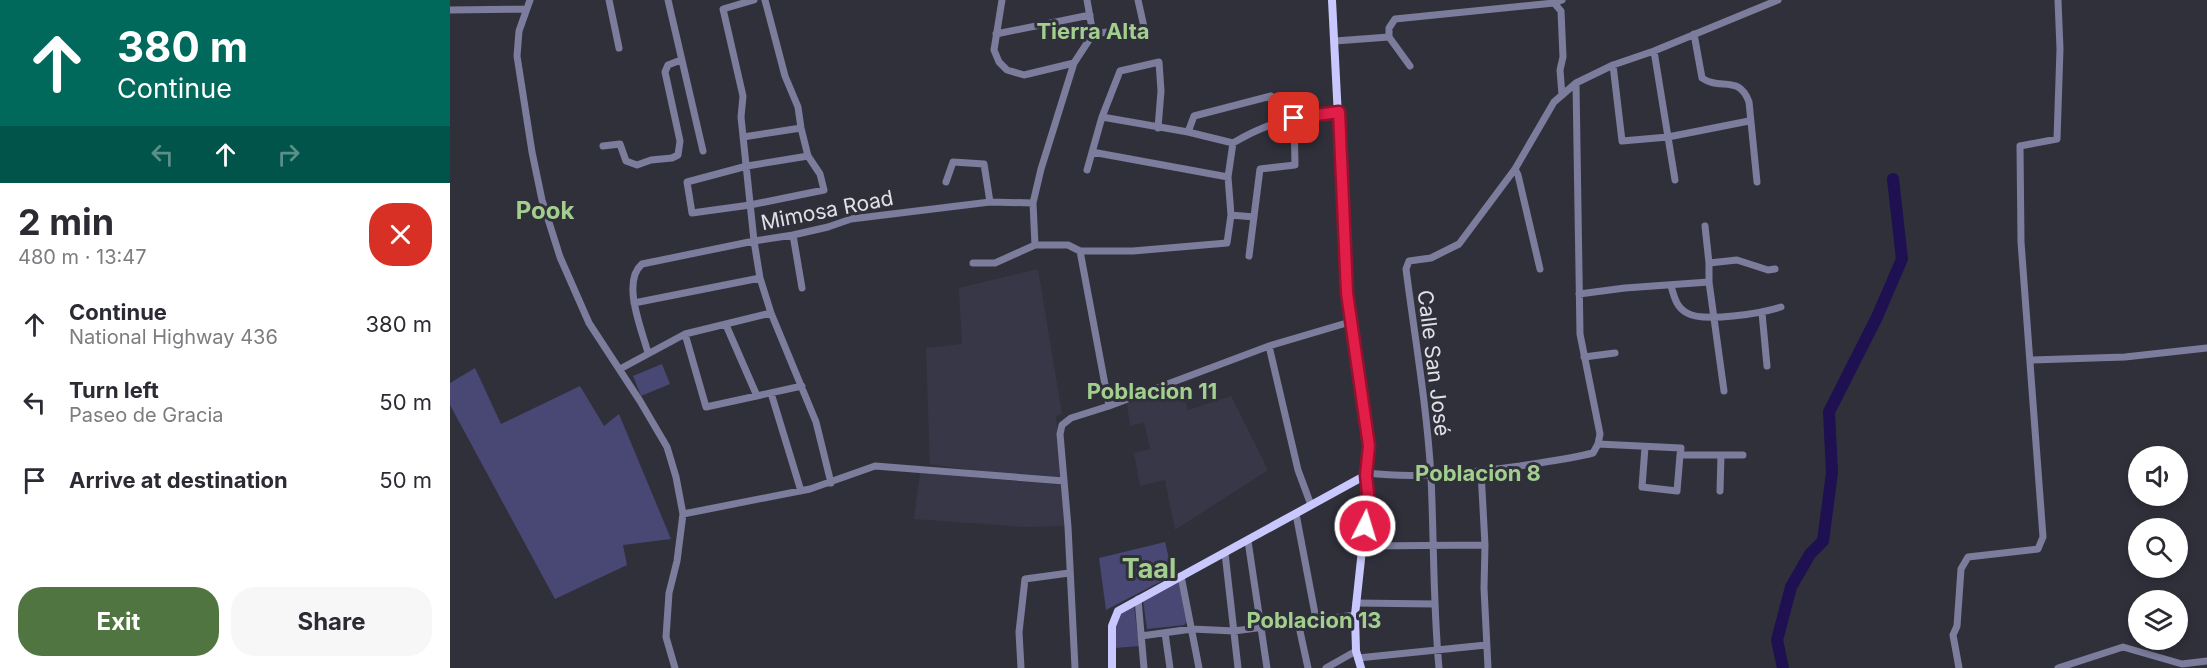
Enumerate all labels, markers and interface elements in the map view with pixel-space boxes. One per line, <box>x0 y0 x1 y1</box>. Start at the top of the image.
district label: Tierra Alta <box>1036 18 1150 44</box>
text: 380 m <box>117 21 248 72</box>
icon: ahead <box>18 24 96 102</box>
text: Continue <box>117 72 232 105</box>
pin <box>1268 92 1319 143</box>
icon: arrive <box>1277 101 1310 134</box>
icon: left <box>146 138 179 171</box>
icon: ahead <box>209 138 242 171</box>
icon: right <box>272 138 305 171</box>
street label: Mimosa Road <box>759 185 895 235</box>
district label: Pook <box>516 196 574 225</box>
text: 2 min <box>18 200 114 244</box>
button: close <box>369 203 432 266</box>
text: 480 m · 13:47 <box>18 245 147 269</box>
street label: Calle San José <box>1413 289 1455 437</box>
text: Continue <box>69 299 167 325</box>
icon: ahead <box>18 308 51 341</box>
text: 380 m <box>365 311 432 337</box>
text: National Highway 436 <box>69 325 278 349</box>
text: Turn left <box>69 377 159 403</box>
district label: Poblacion 11 <box>1087 378 1217 404</box>
icon: left <box>18 386 51 419</box>
text: 50 m <box>379 389 432 415</box>
text: Paseo de Gracia <box>69 403 224 427</box>
map controls <box>2128 446 2188 650</box>
button: sound <box>2128 446 2188 506</box>
district label: Poblacion 8 <box>1415 460 1541 486</box>
icon: arrive <box>18 464 51 497</box>
text: Arrive at destination <box>69 467 288 493</box>
text: 50 m <box>379 467 432 493</box>
position arrow <box>1333 494 1397 558</box>
button: search <box>2128 518 2188 578</box>
district label: Taal <box>1122 552 1176 585</box>
button: Exit <box>18 587 219 656</box>
button: Share <box>231 587 432 656</box>
button: layers <box>2128 590 2188 650</box>
district label: Poblacion 13 <box>1246 607 1382 633</box>

